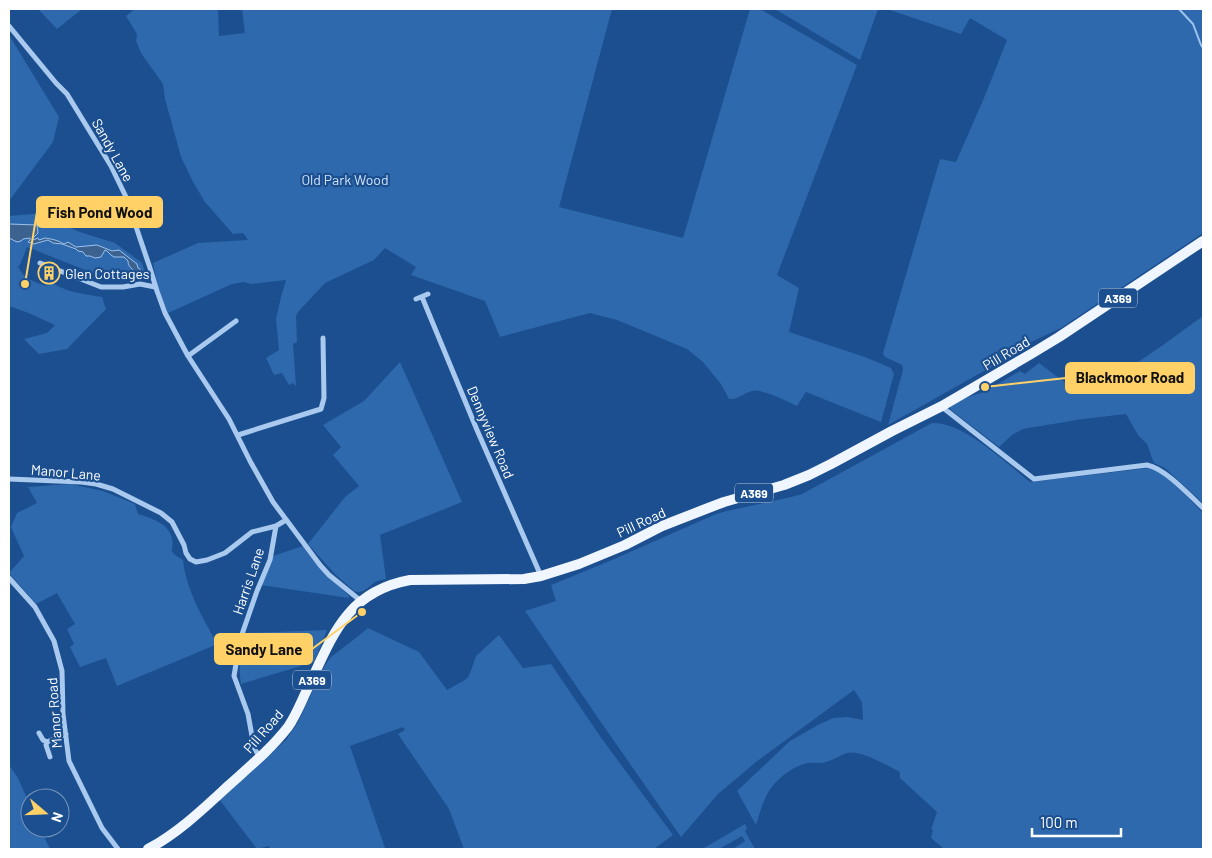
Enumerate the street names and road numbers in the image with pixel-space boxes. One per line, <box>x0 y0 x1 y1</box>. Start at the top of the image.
street label: Sandy Lane <box>89 115 137 185</box>
road number: A369 <box>1099 288 1137 308</box>
street label: Pill Road <box>979 332 1033 374</box>
street label: Dennyview Road <box>464 383 518 481</box>
street label: Manor Lane <box>30 460 102 484</box>
road number: A369 <box>735 483 773 502</box>
street label: Pill Road <box>614 503 668 541</box>
street label: Harris Lane <box>229 545 267 617</box>
road number: A369 <box>293 670 331 690</box>
street label: Manor Road <box>43 677 65 749</box>
street label: Pill Road <box>240 706 286 756</box>

